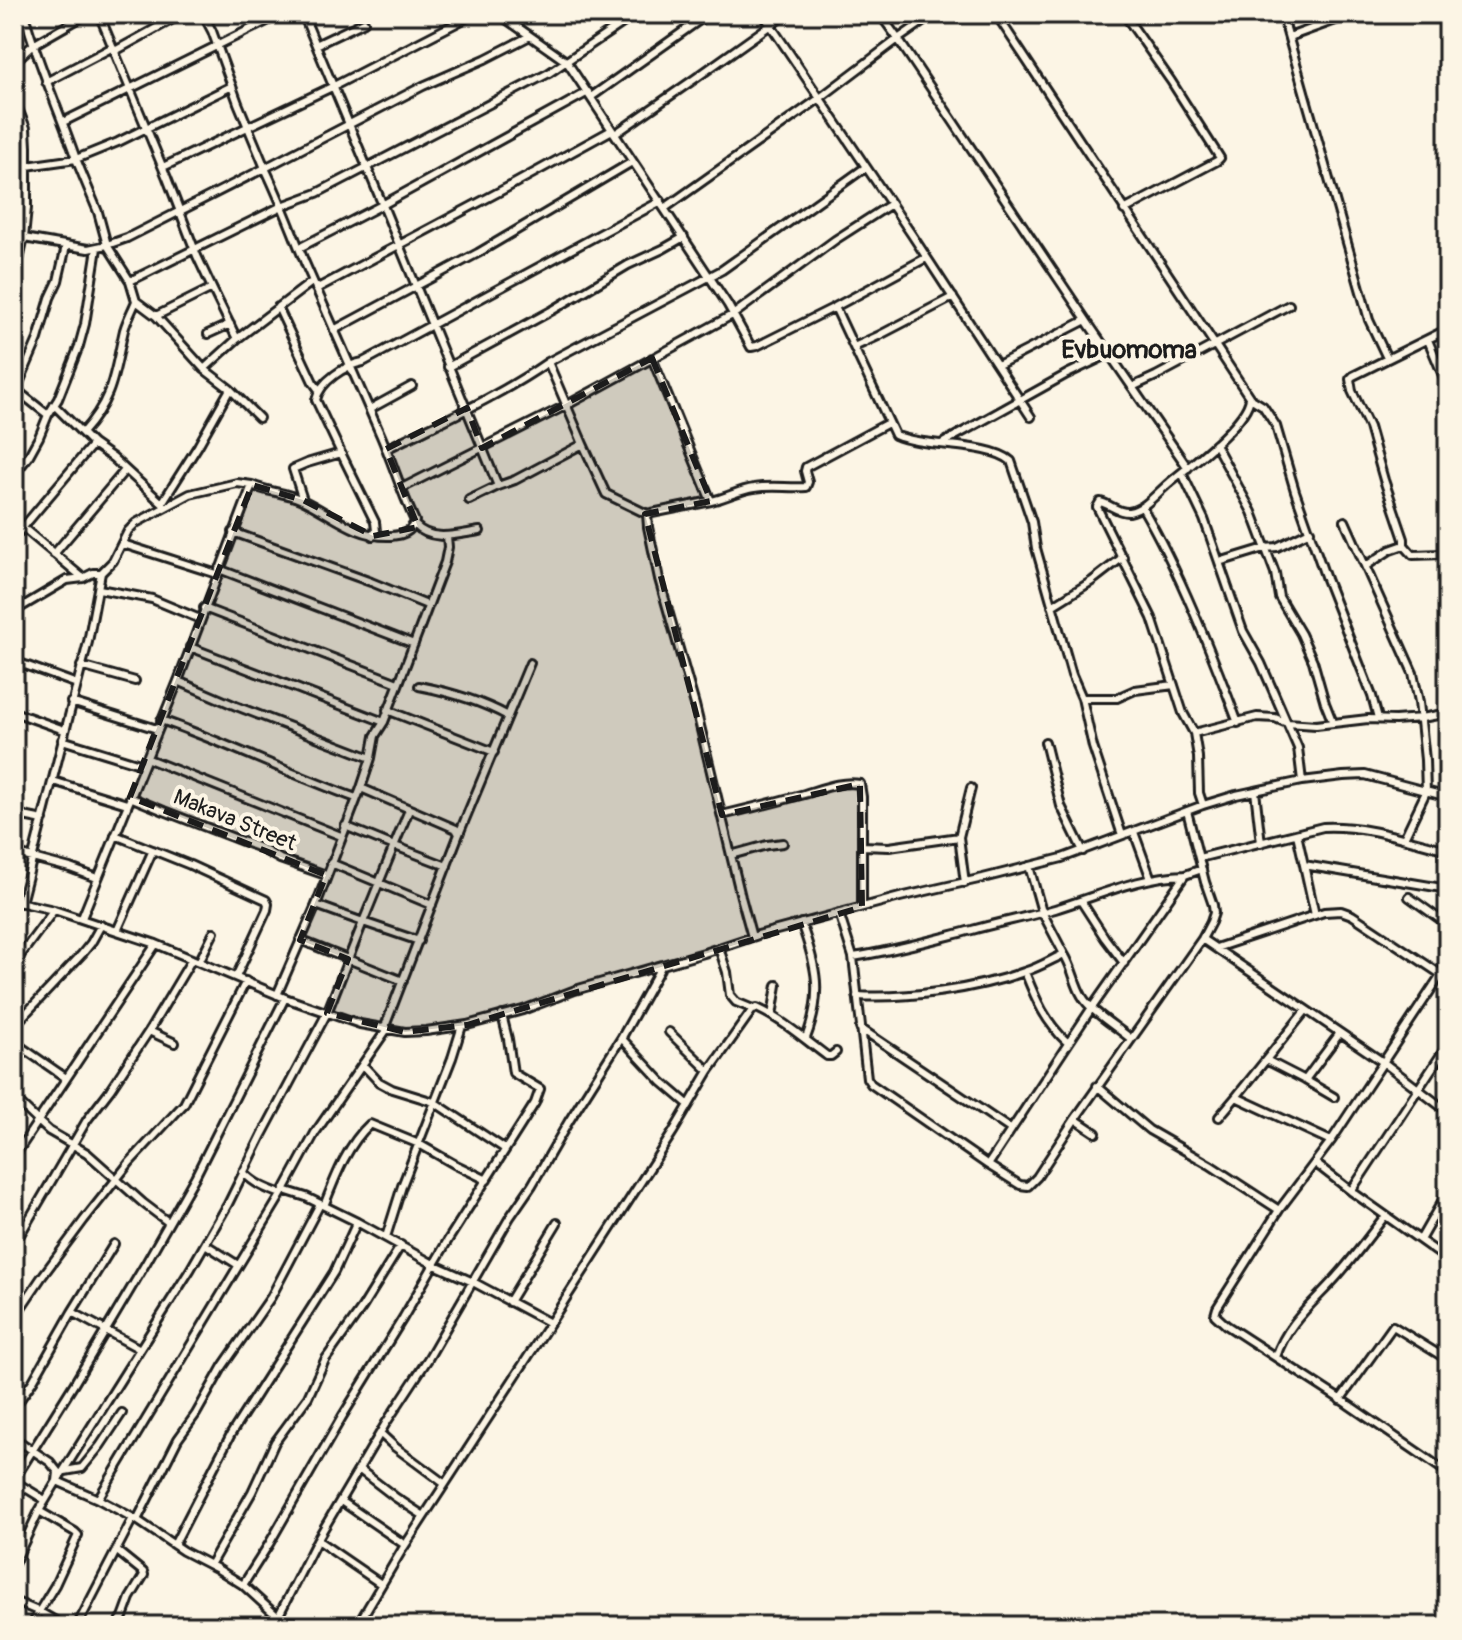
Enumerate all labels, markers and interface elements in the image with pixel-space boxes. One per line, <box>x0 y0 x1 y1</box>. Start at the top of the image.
district label: Evbuomoma <box>1061 334 1197 366</box>
street label: Makava Street <box>169 783 301 857</box>

